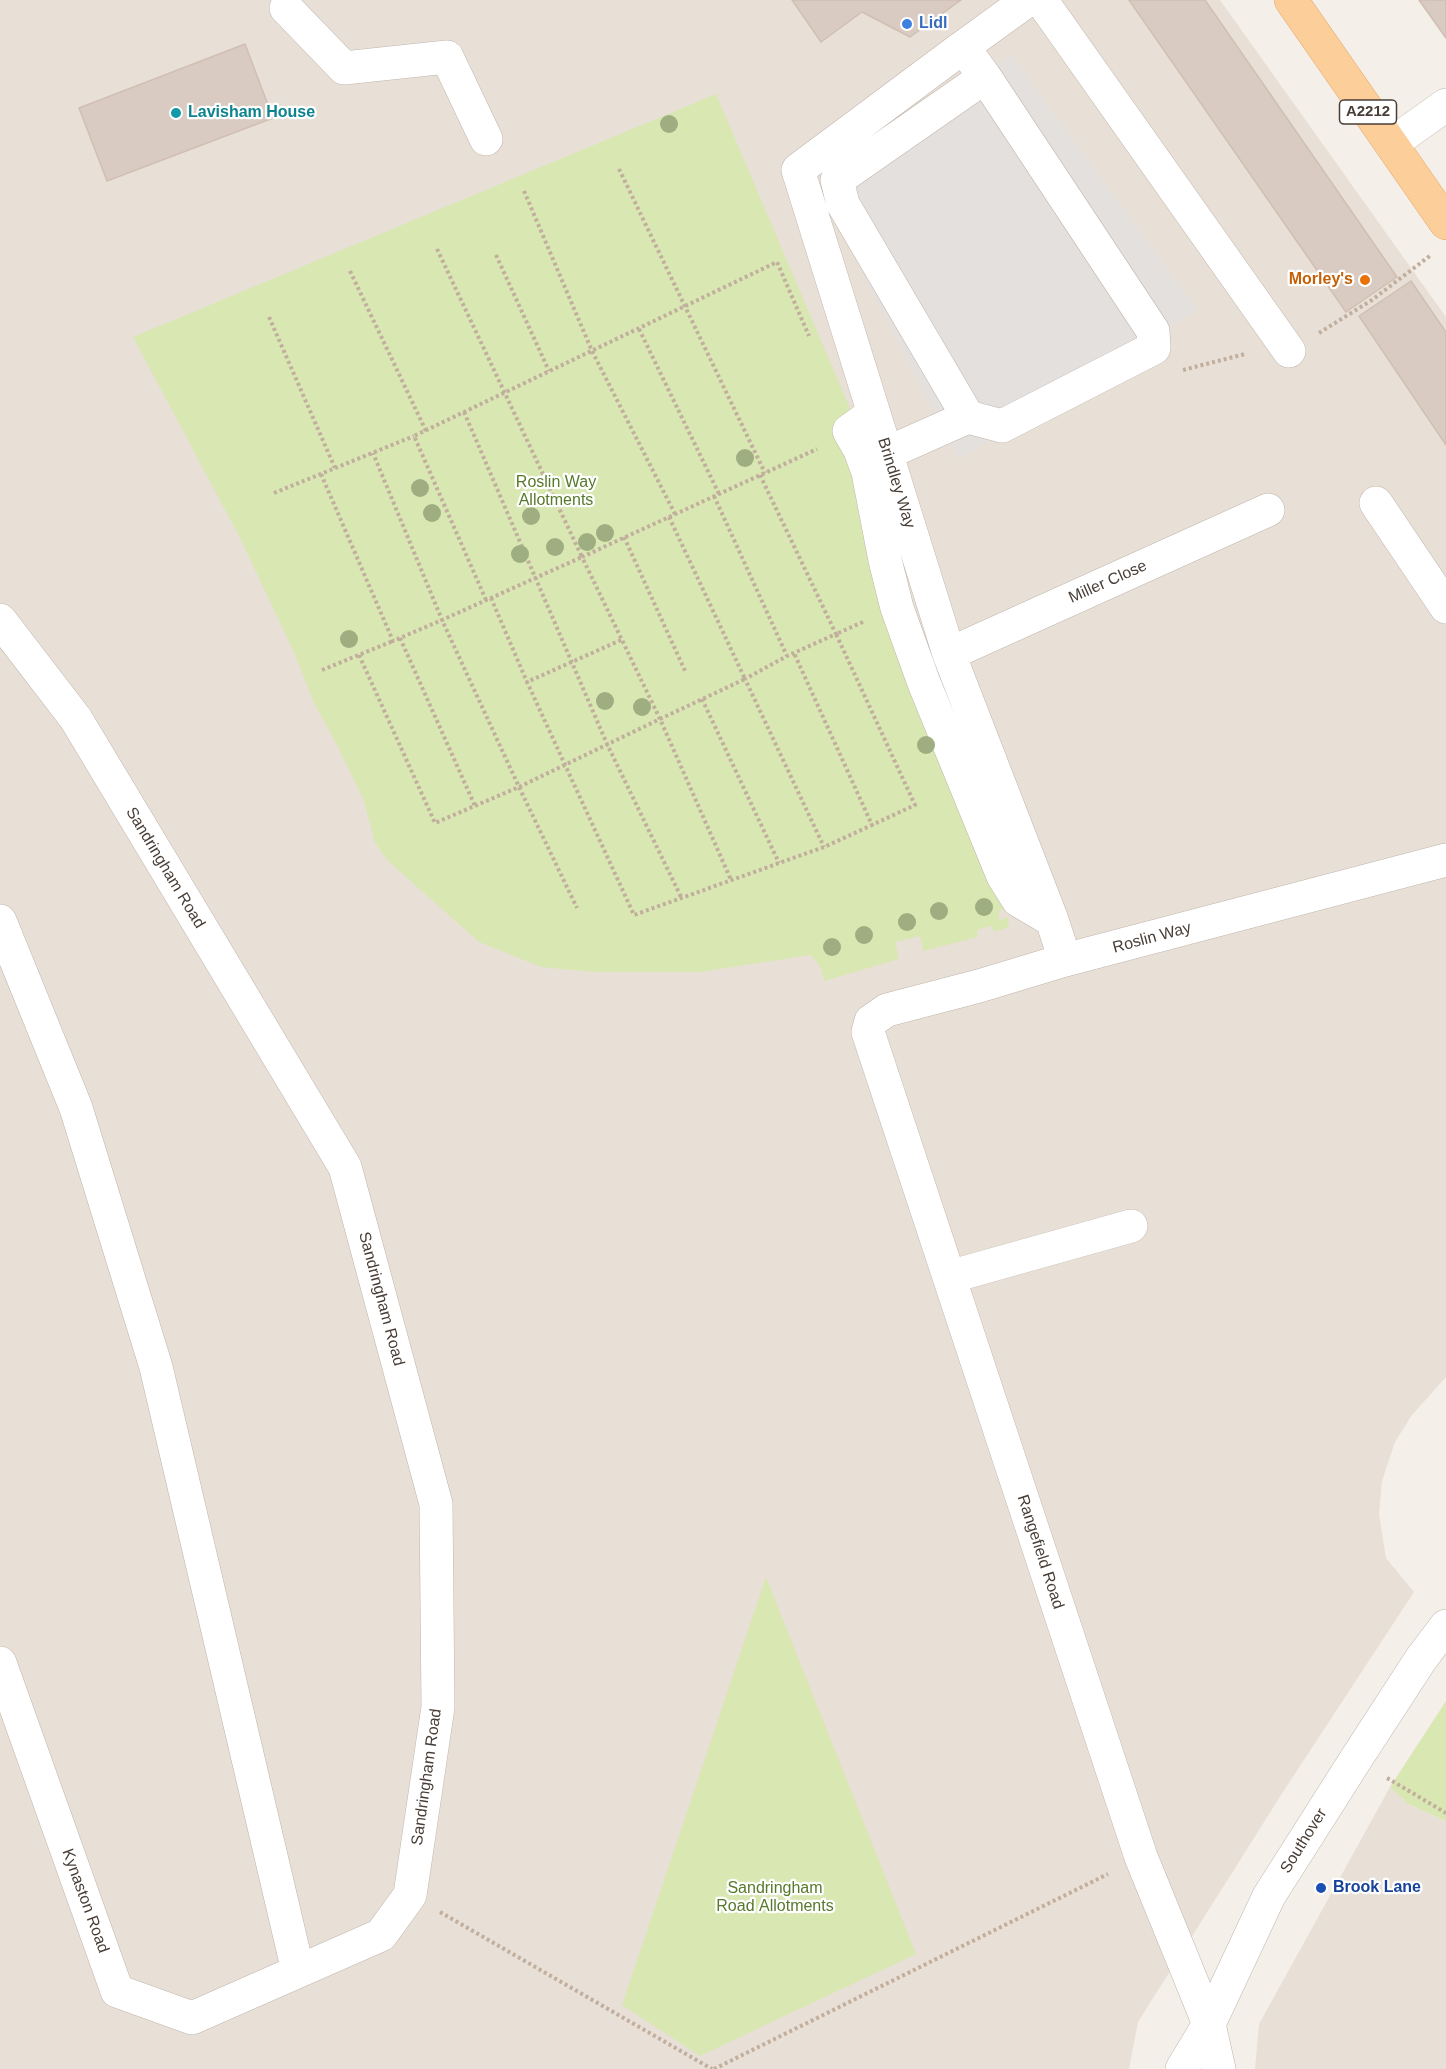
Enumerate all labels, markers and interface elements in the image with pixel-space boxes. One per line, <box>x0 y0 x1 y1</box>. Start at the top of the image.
place label: Lidl <box>919 14 947 34</box>
marker: Lidl <box>900 17 914 31</box>
road number: A2212 <box>1340 100 1396 124</box>
place label: Lavisham House <box>188 103 315 123</box>
marker: Lavisham House <box>169 106 183 120</box>
place label: Morley's <box>1289 270 1353 290</box>
marker: Morley's <box>1358 273 1372 287</box>
street label: Brindley Way <box>873 435 919 531</box>
park label: Roslin Way Allotments <box>516 473 596 511</box>
street label: Miller Close <box>1066 556 1150 608</box>
street label: Sandringham Road <box>121 804 209 932</box>
street label: Roslin Way <box>1111 918 1193 958</box>
street label: Sandringham Road <box>354 1230 408 1368</box>
street label: Rangefield Road <box>1012 1492 1068 1612</box>
street label: Sandringham Road <box>408 1707 446 1847</box>
street label: Southover <box>1277 1805 1331 1877</box>
street label: Kynaston Road <box>57 1846 113 1956</box>
place label: Brook Lane <box>1333 1878 1421 1898</box>
park label: Sandringham Road Allotments <box>716 1879 834 1917</box>
marker: Brook Lane <box>1314 1881 1328 1895</box>

